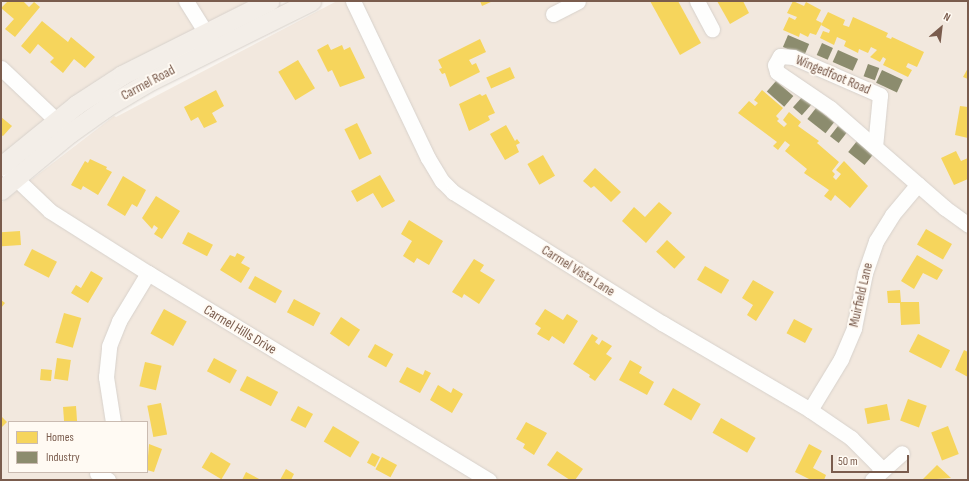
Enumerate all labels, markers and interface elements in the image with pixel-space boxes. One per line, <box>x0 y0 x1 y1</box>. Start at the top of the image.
north arrow <box>921 8 961 48</box>
text: N <box>941 10 953 24</box>
street label: Wingedfoot Road <box>793 52 873 98</box>
street label: Carmel Road <box>118 62 178 104</box>
street label: Carmel Vista Lane <box>538 242 618 300</box>
street label: Muirfield Lane <box>845 261 877 329</box>
street label: Carmel Hills Drive <box>201 302 279 358</box>
legend <box>8 421 148 473</box>
text: Homes <box>46 430 74 445</box>
scale bar <box>833 447 911 473</box>
text: Industry <box>46 450 80 465</box>
text: 50 m <box>838 454 858 469</box>

